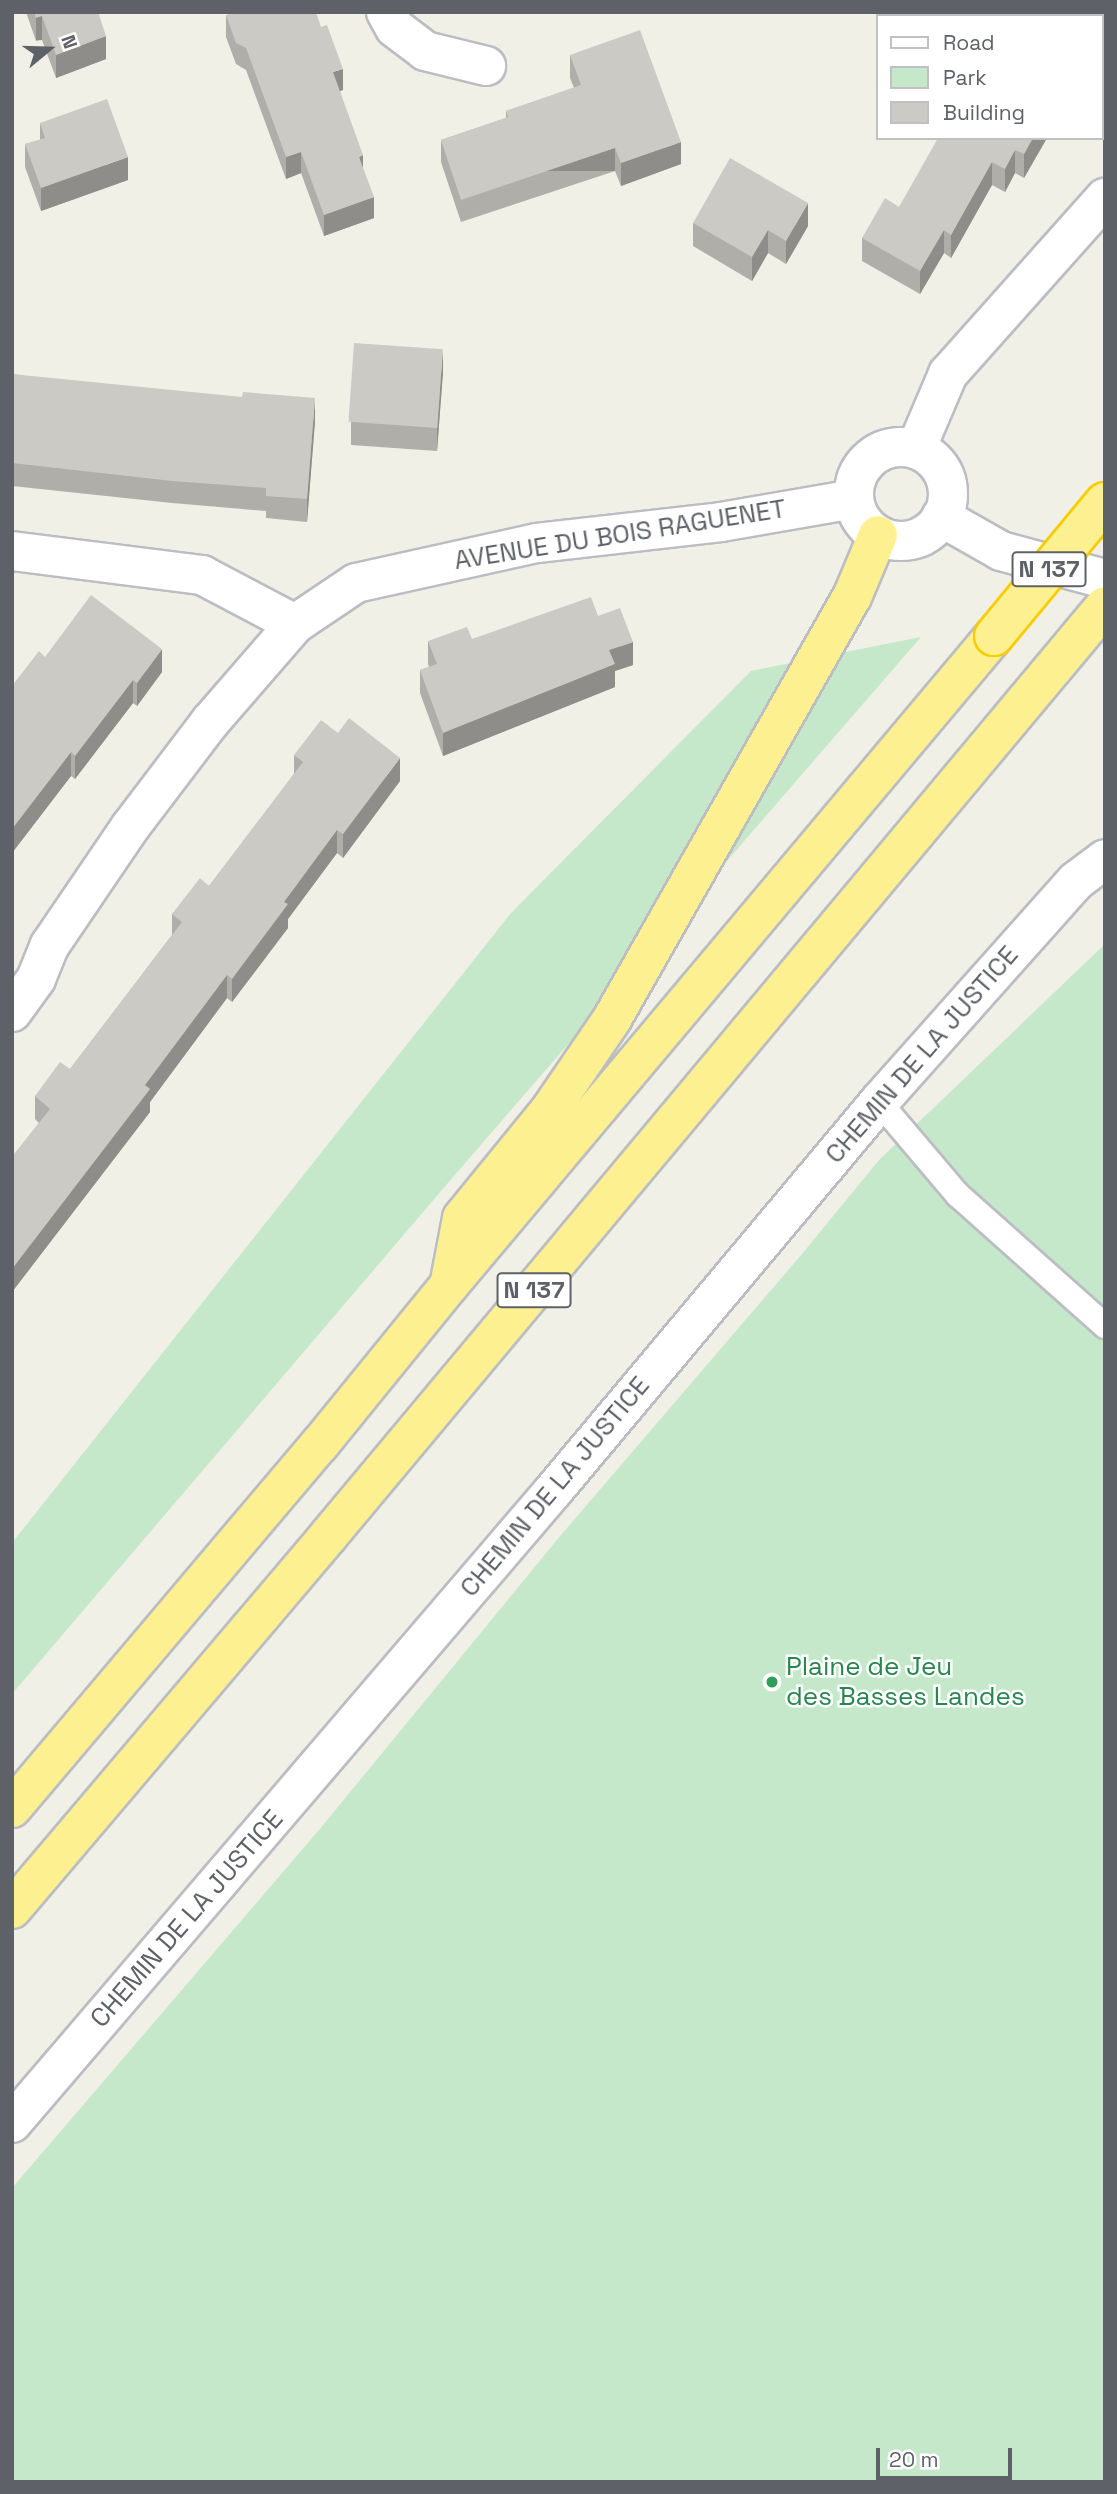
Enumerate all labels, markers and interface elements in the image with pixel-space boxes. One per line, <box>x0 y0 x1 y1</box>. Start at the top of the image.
north arrow <box>14 14 84 84</box>
legend <box>876 14 1103 140</box>
text: Road <box>943 29 995 56</box>
text: N <box>55 32 83 52</box>
text: Park <box>943 64 987 91</box>
text: Building <box>943 99 1025 126</box>
street label: AVENUE DU BOIS RAGUENET <box>452 493 788 577</box>
road number: N 137 <box>1010 548 1088 590</box>
street label: CHEMIN DE LA JUSTICE <box>819 940 1025 1170</box>
road number: N 137 <box>496 1270 572 1310</box>
street label: CHEMIN DE LA JUSTICE <box>454 1371 656 1603</box>
place label: Plaine de Jeu des Basses Landes <box>786 1651 1025 1712</box>
marker: Plaine de Jeu des Basses Landes <box>764 1674 780 1690</box>
street label: CHEMIN DE LA JUSTICE <box>84 1804 290 2034</box>
scale bar <box>879 2434 1016 2478</box>
text: 20 m <box>889 2446 939 2473</box>

